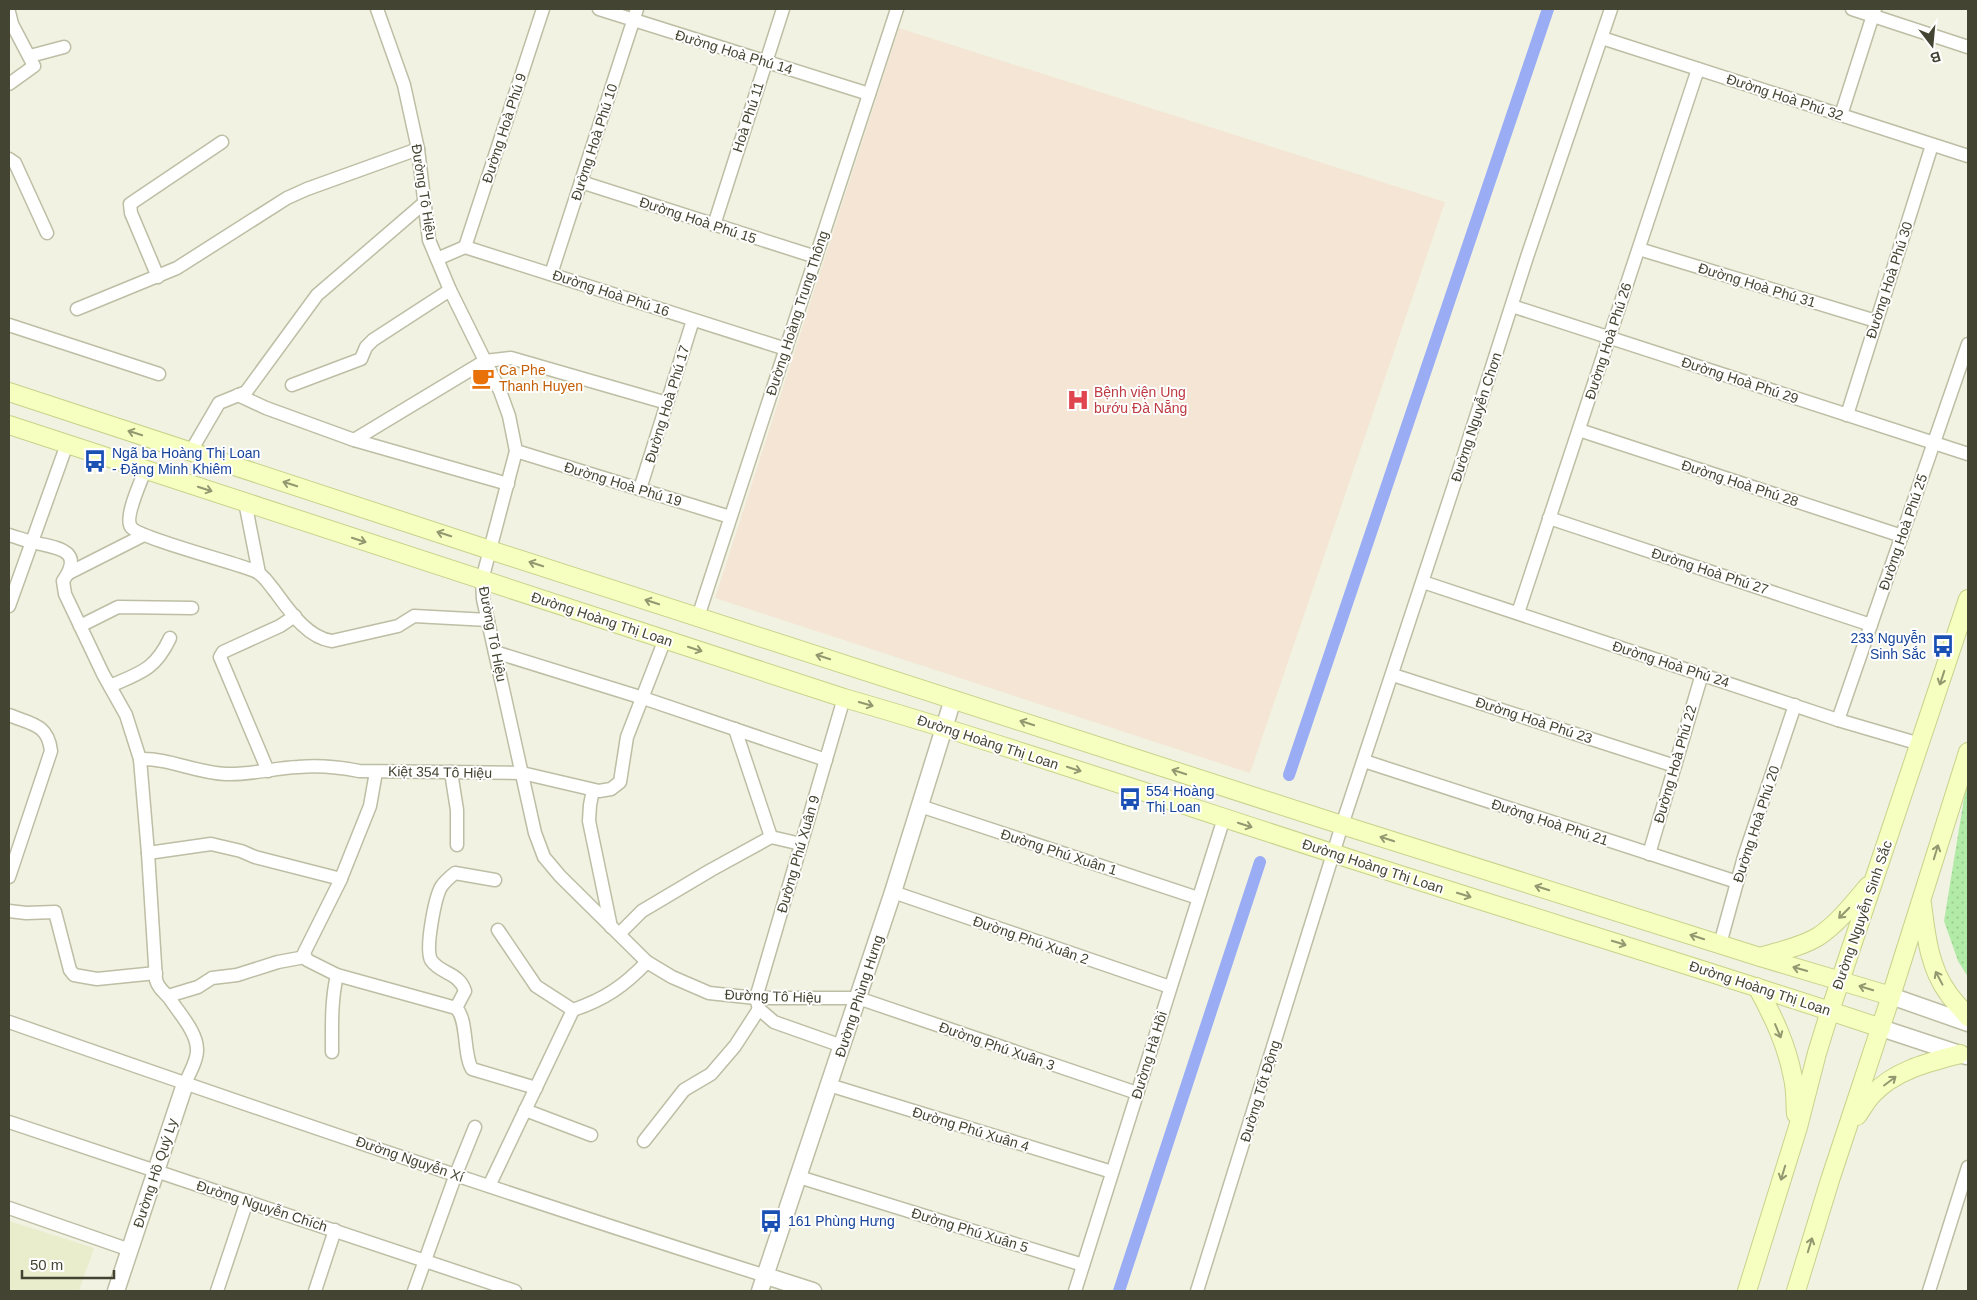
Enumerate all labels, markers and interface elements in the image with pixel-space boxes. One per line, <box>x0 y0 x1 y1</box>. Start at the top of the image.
north arrow <box>1907 20 1957 70</box>
street label: Đường Hoà Phú 14 <box>673 27 795 78</box>
text: B <box>1929 48 1943 67</box>
street label: Đường Hoà Phú 9 <box>479 71 529 185</box>
street label: Đường Hoà Phú 32 <box>1724 71 1846 124</box>
street label: Hoà Phú 11 <box>729 80 767 154</box>
street label: Đường Hoà Phú 10 <box>568 81 621 203</box>
street label: Đường Tô Hiệu <box>409 143 439 241</box>
street label: Đường Hoà Phú 15 <box>637 194 759 247</box>
street label: Đường Hoà Phú 30 <box>1863 219 1916 341</box>
street label: Đường Hoàng Trung Thông <box>763 229 831 397</box>
street label: Đường Hoà Phú 31 <box>1696 260 1818 311</box>
street label: Đường Hoà Phú 16 <box>550 267 672 320</box>
street label: Đường Hoà Phú 26 <box>1582 280 1635 402</box>
street label: Đường Hoà Phú 17 <box>642 343 693 465</box>
street label: Đường Nguyễn Chơn <box>1448 350 1504 484</box>
street label: Đường Hoà Phú 29 <box>1679 354 1801 407</box>
place label: Ca Phe Thanh Huyen <box>499 362 583 394</box>
cafe icon: Ca Phe Thanh Huyen <box>470 365 496 391</box>
place label: Bệnh viện Ung bướu Đà Nẵng <box>1094 384 1187 416</box>
hospital icon: Bệnh viện Ung bướu Đà Nẵng <box>1065 387 1091 413</box>
one-way arrow <box>128 428 144 437</box>
place label: Ngã ba Hoàng Thị Loan - Đặng Minh Khiêm <box>112 445 260 477</box>
bus stop icon: Ngã ba Hoàng Thị Loan - Đặng Minh Khiêm <box>82 448 108 474</box>
street label: Đường Hoà Phú 28 <box>1679 457 1801 510</box>
street label: Đường Hoà Phú 19 <box>562 459 684 510</box>
street label: Đường Hoà Phú 25 <box>1876 471 1931 592</box>
one-way arrow <box>282 479 298 488</box>
one-way arrow <box>196 485 212 494</box>
one-way arrow <box>436 529 452 539</box>
one-way arrow <box>351 536 366 545</box>
street label: Đường Hoà Phú 27 <box>1649 545 1771 598</box>
one-way arrow <box>529 559 545 569</box>
street label: Đường Tô Hiệu <box>476 585 510 683</box>
street label: Đường Hoàng Thị Loan <box>529 589 675 649</box>
one-way arrow <box>644 596 660 606</box>
place label: 233 Nguyễn Sinh Sắc <box>1850 630 1926 662</box>
bus stop icon: 233 Nguyễn Sinh Sắc <box>1930 633 1956 659</box>
street label: Đường Hoà Phú 24 <box>1610 638 1732 691</box>
one-way arrow <box>687 644 703 654</box>
one-way arrow <box>816 652 832 661</box>
one-way arrow <box>1937 670 1946 686</box>
street label: Đường Hoà Phú 23 <box>1473 694 1595 747</box>
one-way arrow <box>858 700 874 710</box>
street label: Đường Hoà Phú 22 <box>1650 703 1700 825</box>
street label: Đường Hoàng Thị Loan <box>915 712 1061 772</box>
one-way arrow <box>1020 718 1035 727</box>
street label: Kiệt 354 Tô Hiệu <box>388 763 492 781</box>
street label: Đường Hoà Phú 20 <box>1730 763 1783 885</box>
one-way arrow <box>1065 765 1081 775</box>
one-way arrow <box>1172 767 1188 776</box>
place label: 554 Hoàng Thị Loan <box>1146 783 1215 815</box>
bus stop icon: 554 Hoàng Thị Loan <box>1117 786 1143 812</box>
street label: Đường Phú Xuân 9 <box>774 793 822 915</box>
street label: Đường Hoà Phú 21 <box>1489 796 1611 849</box>
one-way arrow <box>1237 821 1252 830</box>
street label: Đường Phú Xuân 1 <box>999 826 1119 878</box>
one-way arrow <box>1380 834 1395 843</box>
street label: Đường Hoàng Thị Loan <box>1300 836 1446 896</box>
street label: Đường Nguyễn Sinh Sắc <box>1829 838 1895 992</box>
one-way arrow <box>1932 844 1942 860</box>
one-way arrow <box>1535 883 1550 892</box>
one-way arrow <box>1455 890 1471 900</box>
one-way arrow <box>1838 907 1850 919</box>
street label: Đường Phú Xuân 2 <box>971 913 1091 967</box>
one-way arrow <box>1690 932 1705 941</box>
street label: Đường Phùng Hưng <box>832 933 886 1059</box>
one-way arrow <box>1610 939 1626 949</box>
street label: Đường Hoàng Thị Loan <box>1687 958 1833 1018</box>
one-way arrow <box>1793 963 1809 973</box>
one-way arrow <box>1934 971 1944 986</box>
one-way arrow <box>1858 983 1874 992</box>
street label: Đường Tô Hiệu <box>724 986 822 1006</box>
street label: Đường Hà Hồi <box>1128 1009 1170 1101</box>
street label: Đường Phú Xuân 3 <box>937 1019 1057 1073</box>
one-way arrow <box>1775 1023 1784 1038</box>
street label: Đường Tốt Động <box>1237 1038 1283 1144</box>
one-way arrow <box>1883 1075 1896 1086</box>
street label: Đường Phú Xuân 4 <box>911 1104 1032 1154</box>
street label: Đường Hồ Quý Ly <box>130 1116 180 1230</box>
street label: Đường Nguyễn Xí <box>354 1133 466 1185</box>
one-way arrow <box>1778 1165 1788 1181</box>
street label: Đường Nguyễn Chích <box>194 1177 330 1235</box>
street label: Đường Phú Xuân 5 <box>910 1205 1031 1255</box>
bus stop icon: 161 Phùng Hưng <box>758 1208 784 1234</box>
place label: 161 Phùng Hưng <box>788 1213 895 1229</box>
one-way arrow <box>1806 1237 1816 1253</box>
scale bar <box>22 1248 115 1280</box>
text: 50 m <box>30 1256 63 1273</box>

